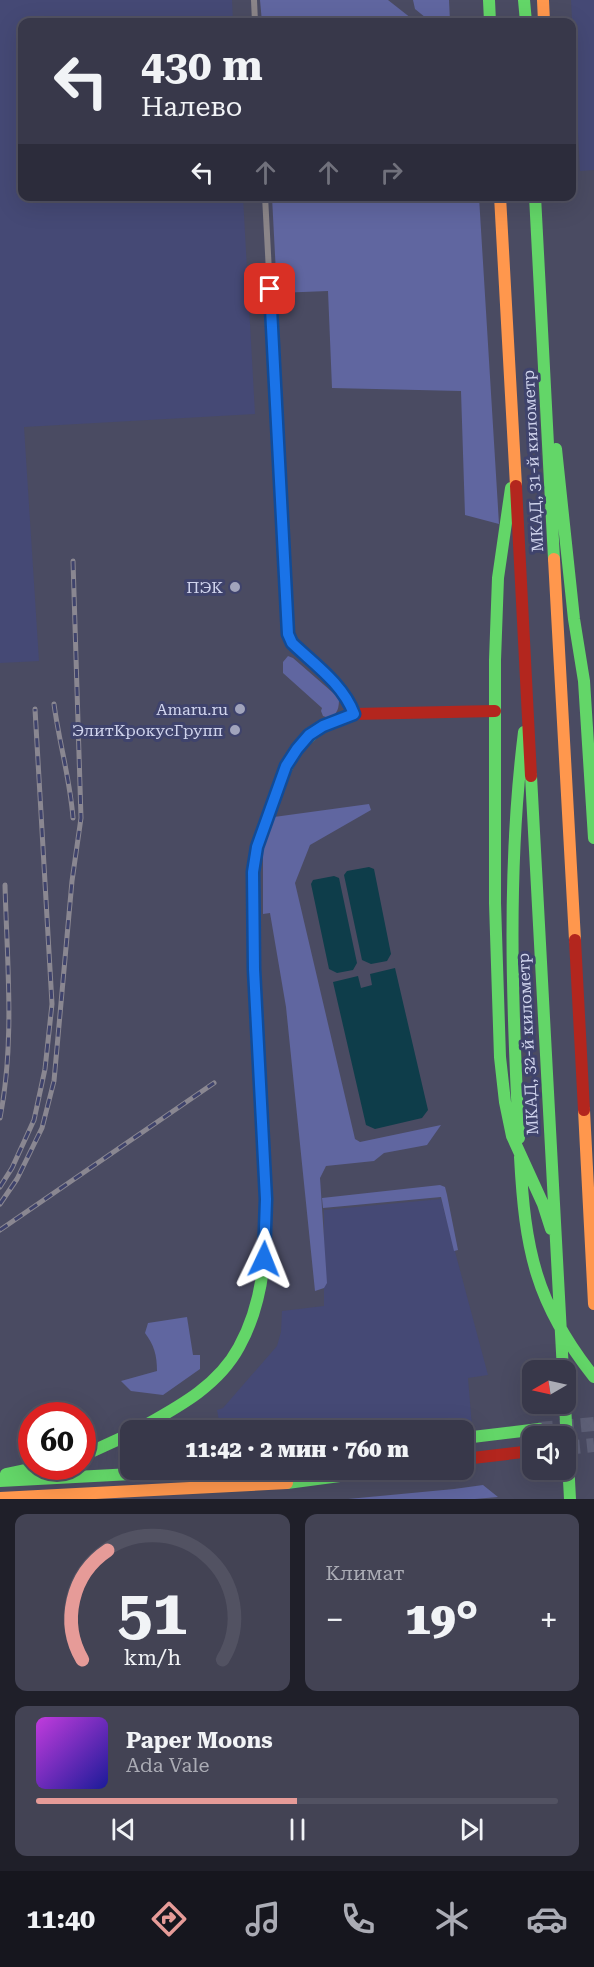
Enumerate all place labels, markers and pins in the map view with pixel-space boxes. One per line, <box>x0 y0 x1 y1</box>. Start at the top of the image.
pin <box>244 263 295 314</box>
place label: ПЭК <box>186 578 223 597</box>
marker: ПЭК <box>228 580 242 594</box>
place label: Amaru.ru <box>156 700 228 719</box>
marker: Amaru.ru <box>233 702 247 716</box>
place label: ЭлитКрокусГрупп <box>72 721 223 740</box>
marker: ЭлитКрокусГрупп <box>228 723 242 737</box>

